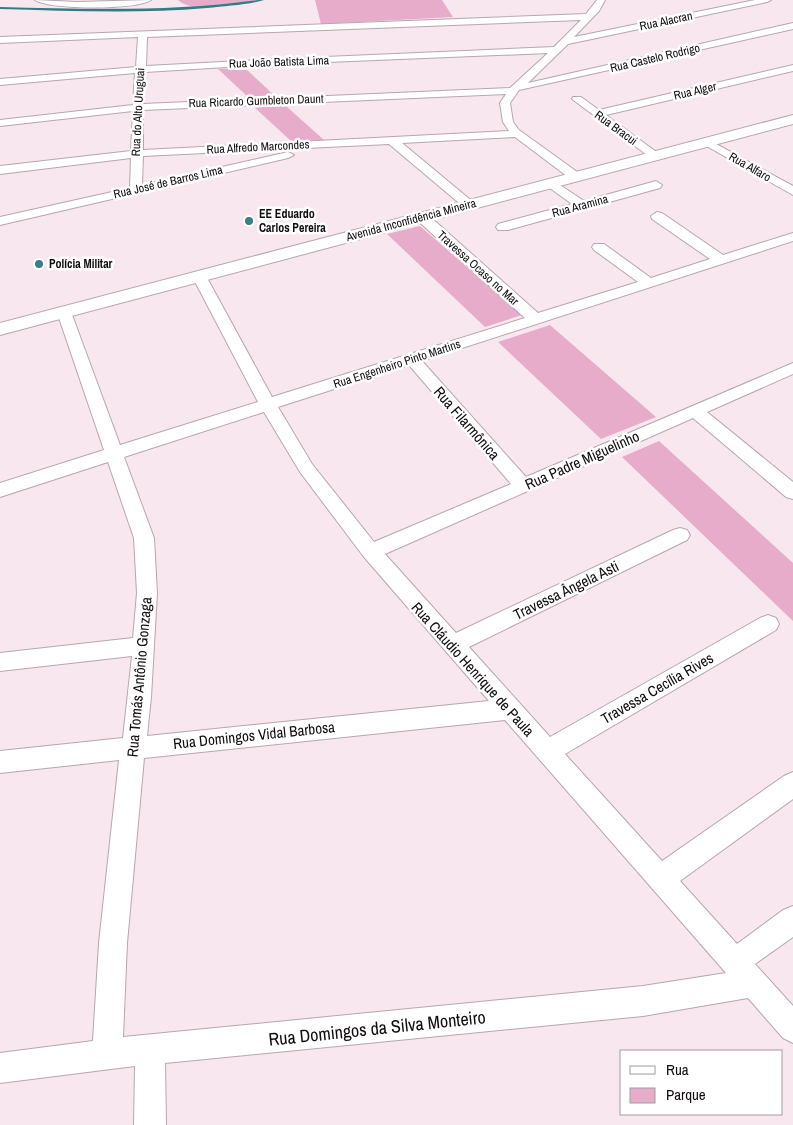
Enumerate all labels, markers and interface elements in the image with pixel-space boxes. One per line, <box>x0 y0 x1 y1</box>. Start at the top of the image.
street label: Rua Alacran <box>638 8 694 34</box>
street label: Rua Castelo Rodrigo <box>608 40 702 76</box>
street label: Rua João Batista Lima <box>229 52 330 72</box>
street label: Rua do Alto Uruguai <box>128 67 148 157</box>
street label: Rua Alger <box>672 78 719 104</box>
street label: Rua Ricardo Gumbleton Daunt <box>188 91 324 111</box>
street label: Rua Bracui <box>591 107 641 149</box>
street label: Rua Alfredo Marcondes <box>206 136 310 158</box>
street label: Rua Alfaro <box>726 149 774 185</box>
street label: Rua José de Barros Lima <box>112 162 225 202</box>
street label: Rua Aramina <box>550 191 610 221</box>
street label: Avenida Inconfidência Mineira <box>343 195 478 245</box>
place label: EE Eduardo Carlos Pereira <box>259 206 326 236</box>
marker: EE Eduardo Carlos Pereira <box>243 215 255 227</box>
street label: Travessa Ocaso no Mar <box>434 227 523 309</box>
place label: Polícia Militar <box>49 256 113 272</box>
marker: Polícia Militar <box>33 258 45 270</box>
street label: Rua Engenheiro Pinto Martins <box>331 336 463 392</box>
street label: Rua Filarmônica <box>429 382 505 464</box>
street label: Rua Padre Miguelinho <box>522 425 643 495</box>
street label: Travessa Ângela Asti <box>510 555 622 625</box>
street label: Rua Tomás Antônio Gonzaga <box>122 596 156 758</box>
street label: Rua Cláudio Henrique de Paula <box>407 597 539 741</box>
street label: Travessa Cecília Rives <box>597 647 717 729</box>
street label: Rua Domingos Vidal Barbosa <box>172 716 336 754</box>
street label: Rua Domingos da Silva Monteiro <box>267 1004 487 1052</box>
legend <box>620 1050 783 1115</box>
text: Rua <box>666 1059 689 1080</box>
text: Parque <box>666 1084 706 1105</box>

